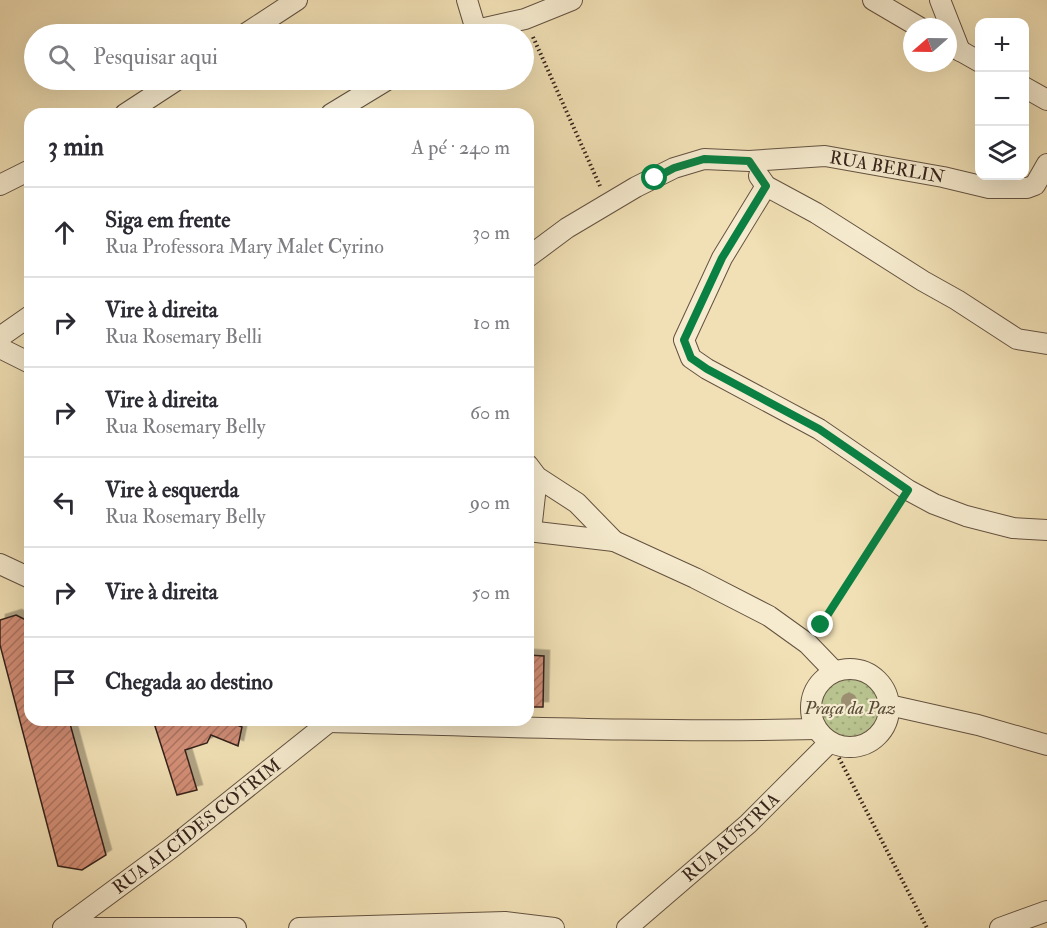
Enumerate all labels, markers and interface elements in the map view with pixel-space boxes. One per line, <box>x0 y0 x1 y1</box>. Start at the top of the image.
north arrow <box>903 18 957 72</box>
map controls <box>975 18 1029 180</box>
button: + <box>975 18 1029 72</box>
search box <box>24 24 534 90</box>
icon: search <box>45 41 78 74</box>
text: Pesquisar aqui <box>93 43 218 71</box>
button: − <box>975 72 1029 126</box>
button: layers <box>975 126 1029 180</box>
text: 3 min <box>48 131 104 163</box>
text: A pé · 240 m <box>411 135 510 160</box>
street label: RUA BERLIN <box>828 146 946 189</box>
route start <box>641 164 667 190</box>
text: Siga em frente <box>105 206 230 234</box>
icon: ahead <box>48 216 81 249</box>
text: 30 m <box>472 220 510 245</box>
text: Rua Professora Mary Malet Cyrino <box>105 234 384 259</box>
text: Vire à direita <box>105 296 218 324</box>
icon: right <box>48 306 81 339</box>
text: 10 m <box>473 310 510 335</box>
text: Rua Rosemary Belli <box>105 324 262 349</box>
text: Vire à direita <box>105 386 218 414</box>
icon: right <box>48 396 81 429</box>
text: 60 m <box>470 400 510 425</box>
text: Rua Rosemary Belly <box>105 414 266 439</box>
text: Vire à esquerda <box>105 476 239 504</box>
icon: left <box>48 486 81 519</box>
text: 90 m <box>470 490 510 515</box>
text: Rua Rosemary Belly <box>105 504 266 529</box>
icon: right <box>48 576 81 609</box>
text: Vire à direita <box>105 578 218 606</box>
text: 50 m <box>471 580 510 605</box>
route end <box>807 611 833 637</box>
icon: arrive <box>48 666 81 699</box>
text: Chegada ao destino <box>105 668 273 696</box>
park label: Praça da Paz <box>803 697 896 720</box>
street label: RUA ALCÍDES COTRIM <box>108 753 285 899</box>
street label: RUA AÚSTRIA <box>677 787 785 887</box>

